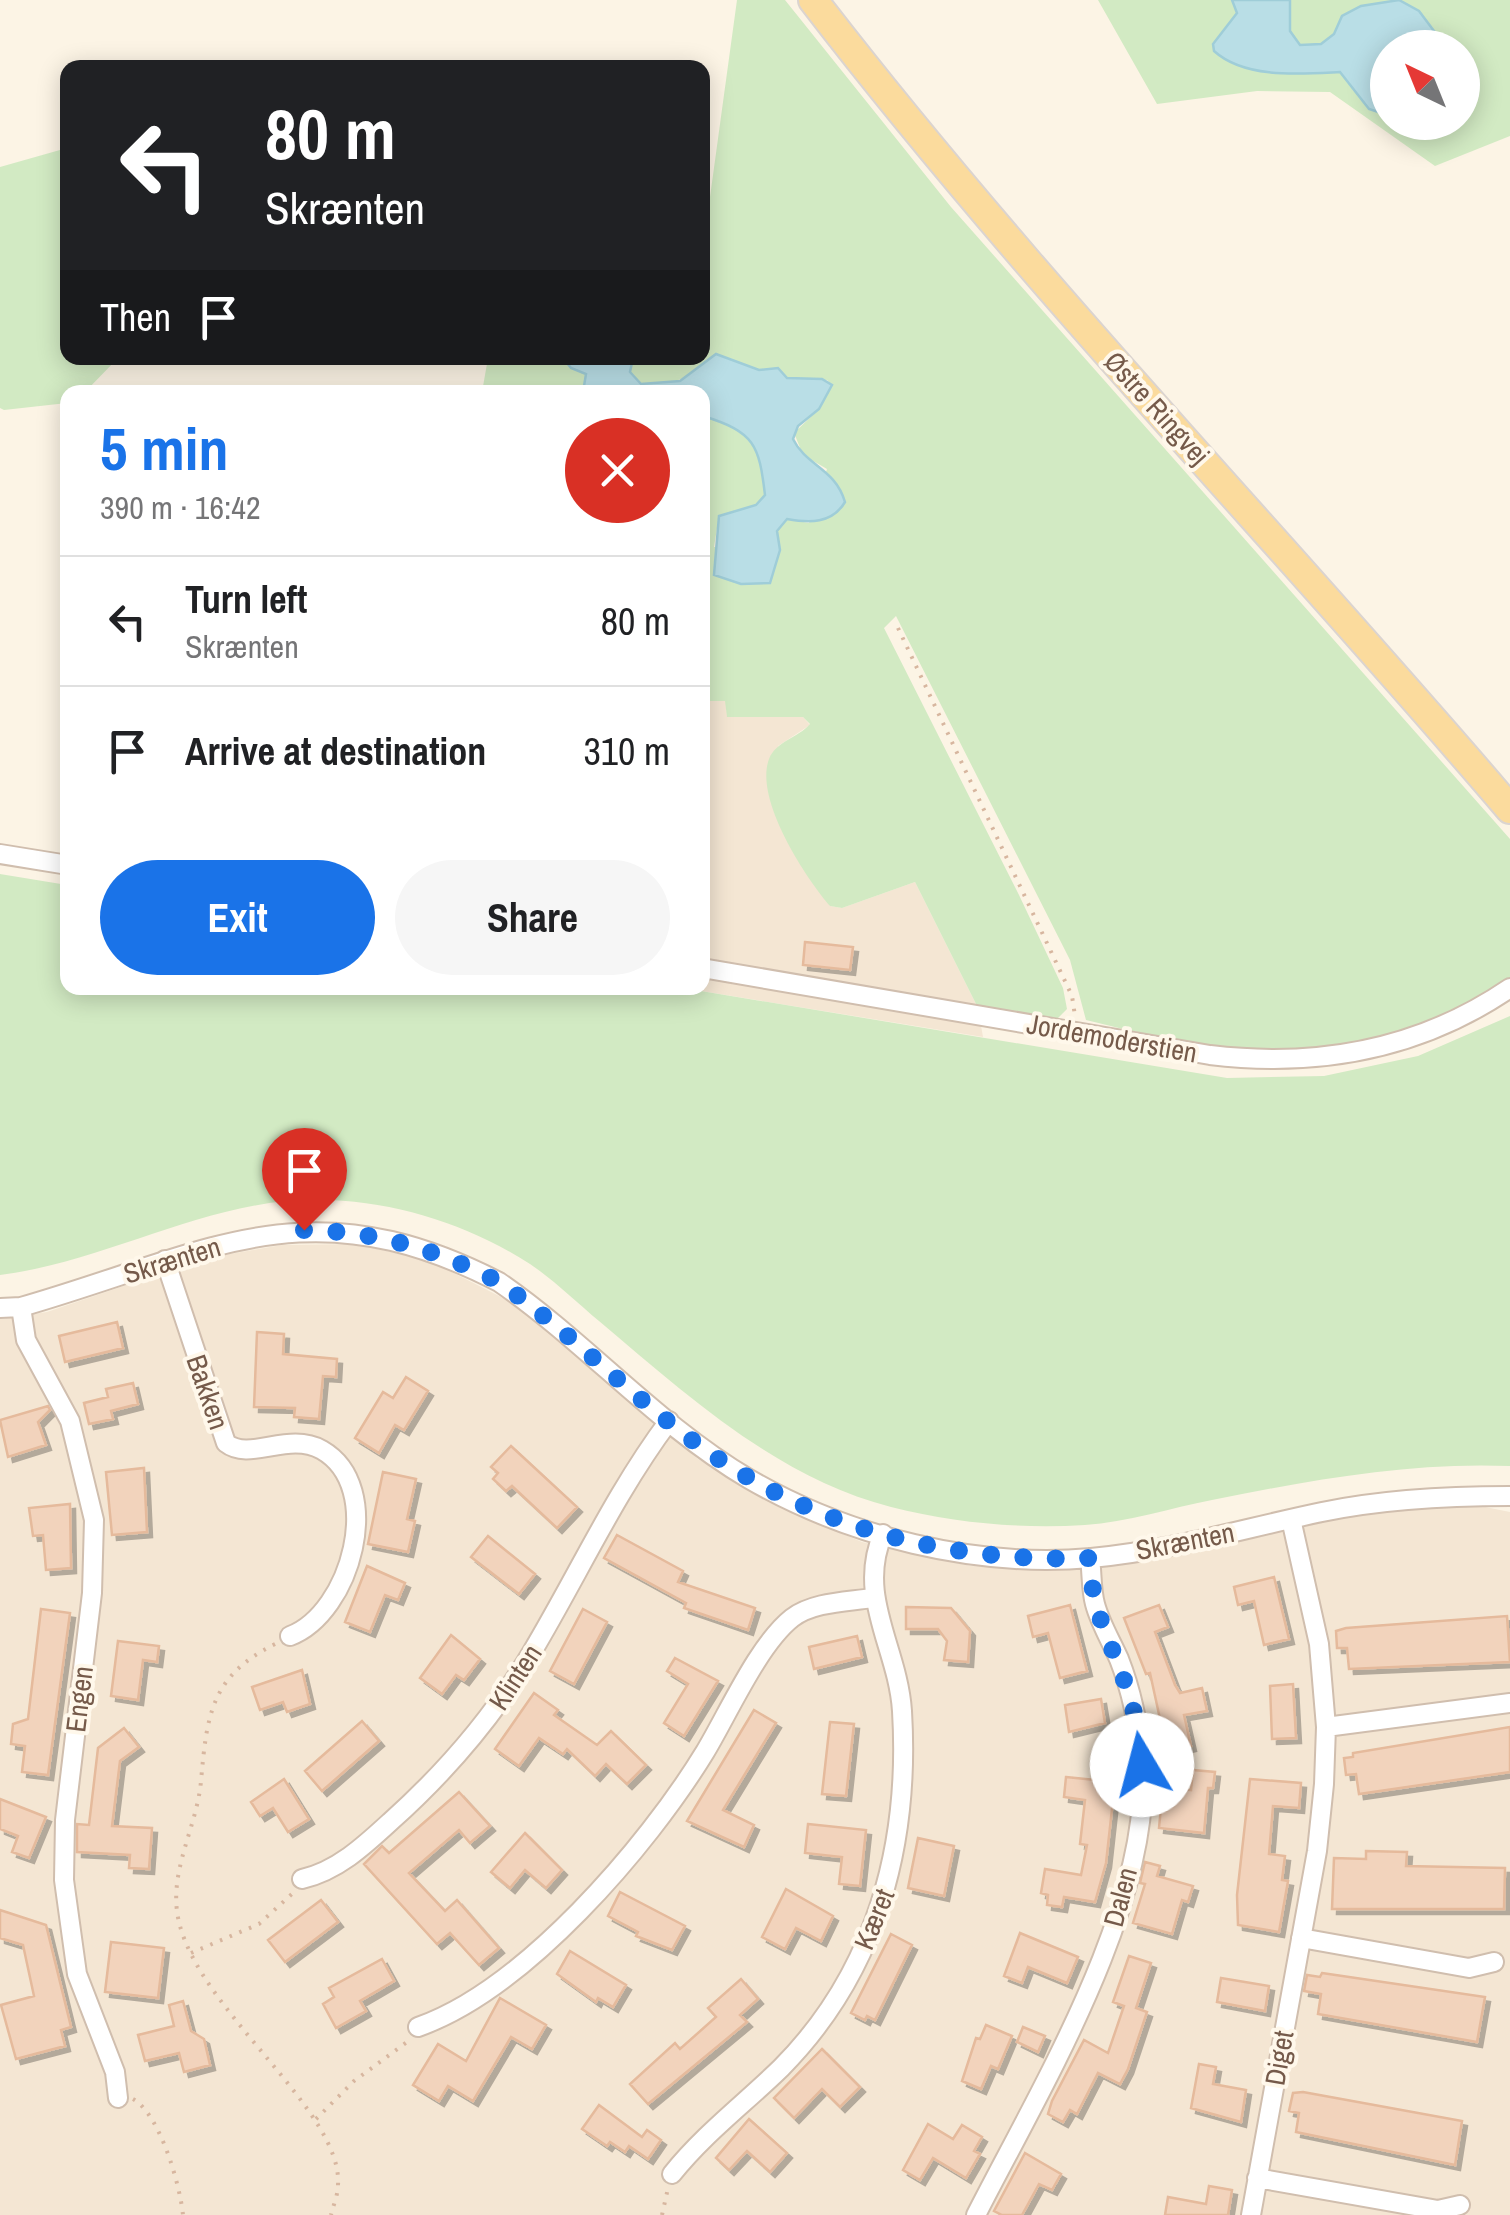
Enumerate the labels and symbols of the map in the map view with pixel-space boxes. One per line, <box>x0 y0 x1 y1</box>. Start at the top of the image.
north arrow <box>1370 30 1480 140</box>
street label: Østre Ringvej <box>1096 343 1218 473</box>
street label: Jordemoderstien <box>1024 1004 1200 1072</box>
pin <box>262 1128 347 1231</box>
street label: Skrænten <box>119 1227 225 1293</box>
street label: Bakken <box>178 1350 238 1434</box>
street label: Skrænten <box>1133 1513 1237 1569</box>
street label: Klinten <box>480 1637 550 1717</box>
street label: Engen <box>56 1664 102 1734</box>
position arrow <box>1090 1713 1194 1817</box>
street label: Dalen <box>1094 1863 1146 1931</box>
street label: Kæret <box>845 1883 903 1955</box>
street label: Diget <box>1256 2028 1302 2088</box>

